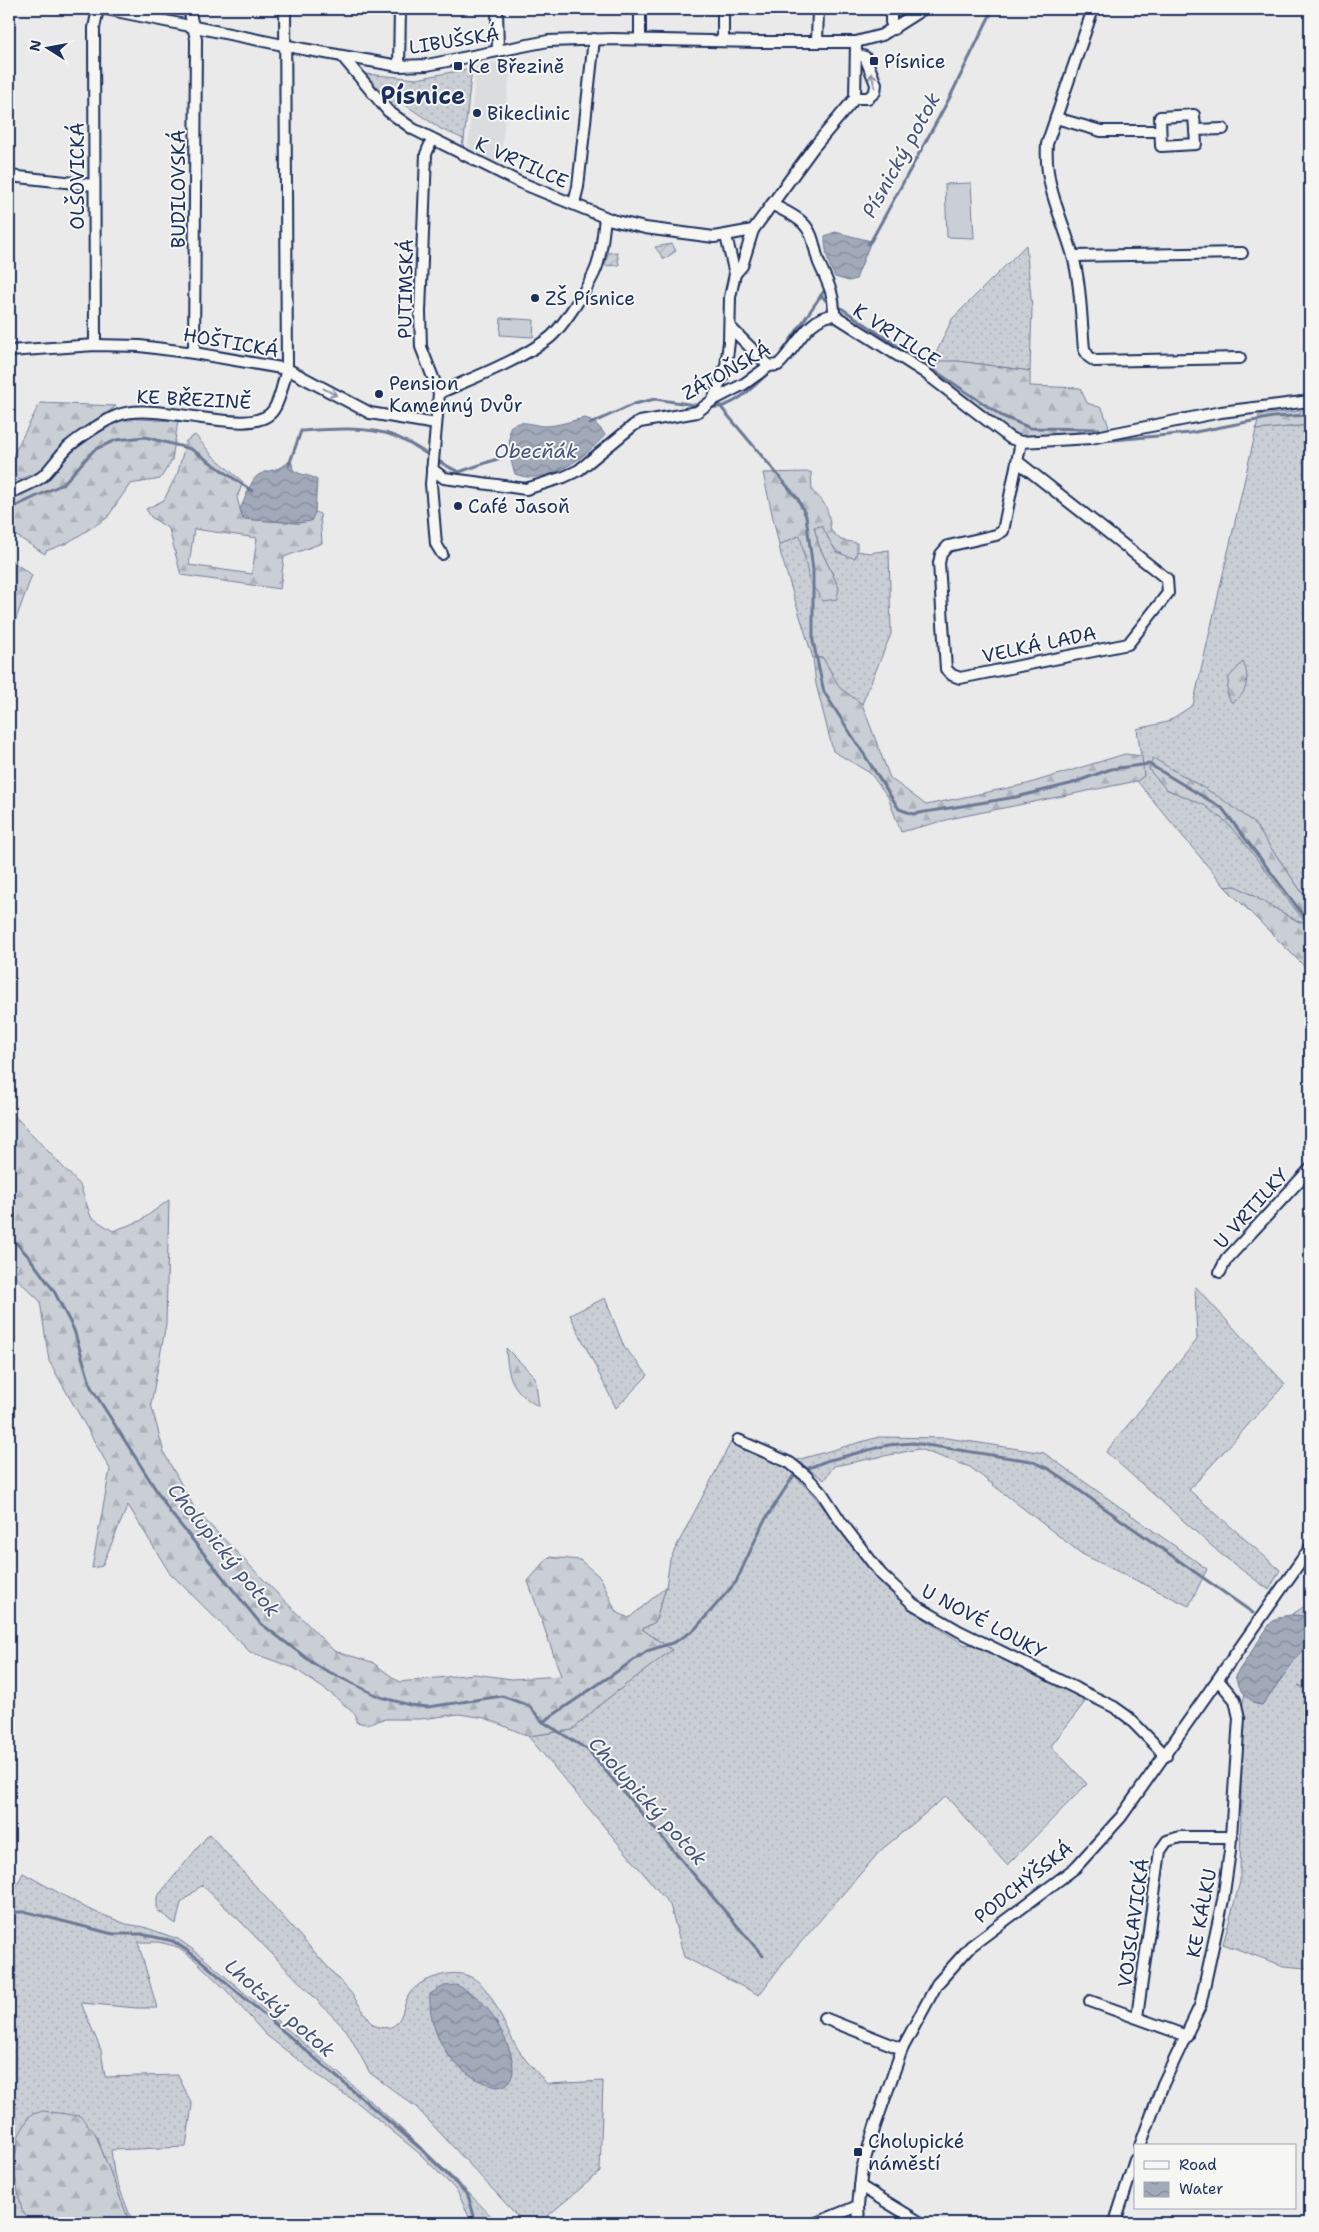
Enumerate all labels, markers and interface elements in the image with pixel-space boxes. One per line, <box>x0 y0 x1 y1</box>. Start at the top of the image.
street label: LIBUŠSKÁ <box>407 20 501 60</box>
north arrow <box>22 22 72 72</box>
text: N <box>25 38 45 53</box>
place label: Písnice <box>884 49 946 74</box>
place label: Ke Březině <box>468 54 565 79</box>
marker: Písnice <box>868 55 880 67</box>
marker: Ke Březině <box>452 60 464 72</box>
one-way arrow <box>868 72 877 88</box>
district label: Písnice <box>381 80 465 112</box>
water label: Písnický potok <box>856 87 946 222</box>
place label: Bikeclinic <box>487 101 570 126</box>
marker: Bikeclinic <box>471 107 483 119</box>
street label: OLŠOVICKÁ <box>64 122 90 230</box>
street label: BUDILOVSKÁ <box>165 130 191 248</box>
street label: K VRTILCE <box>471 131 572 194</box>
street label: PUTIMSKÁ <box>391 239 419 339</box>
place label: ZŠ Písnice <box>545 285 635 311</box>
marker: ZŠ Písnice <box>529 292 541 304</box>
street label: K VRTILCE <box>848 298 945 373</box>
street label: HOŠTICKÁ <box>181 321 281 363</box>
street label: ZÁTOŇSKÁ <box>677 336 775 406</box>
place label: Pension Kamenný Dvůr <box>389 371 523 418</box>
street label: KE BŘEZINĚ <box>136 383 252 415</box>
one-way arrow <box>322 387 337 397</box>
marker: Pension Kamenný Dvůr <box>373 388 385 400</box>
water label: Obecňák <box>494 438 578 464</box>
place label: Café Jasoň <box>468 494 570 519</box>
marker: Café Jasoň <box>452 500 464 512</box>
street label: VELKÁ LADA <box>980 619 1099 669</box>
street label: U VRTILKY <box>1208 1162 1295 1254</box>
water label: Cholupický potok <box>162 1478 286 1623</box>
street label: U NOVÉ LOUKY <box>917 1577 1051 1665</box>
water label: Cholupický potok <box>583 1731 713 1871</box>
street label: PODCHÝŠSKÁ <box>968 1835 1078 1929</box>
street label: VOJSLAVICKÁ <box>1111 1857 1155 1989</box>
street label: KE KÁLKU <box>1180 1866 1222 1960</box>
water label: Lhotský potok <box>219 1953 341 2063</box>
place label: Cholupické náměstí <box>868 2129 965 2176</box>
legend <box>1134 2144 1296 2210</box>
marker: Cholupické náměstí <box>852 2146 864 2158</box>
text: Road <box>1179 2155 1217 2175</box>
text: Water <box>1179 2179 1223 2199</box>

